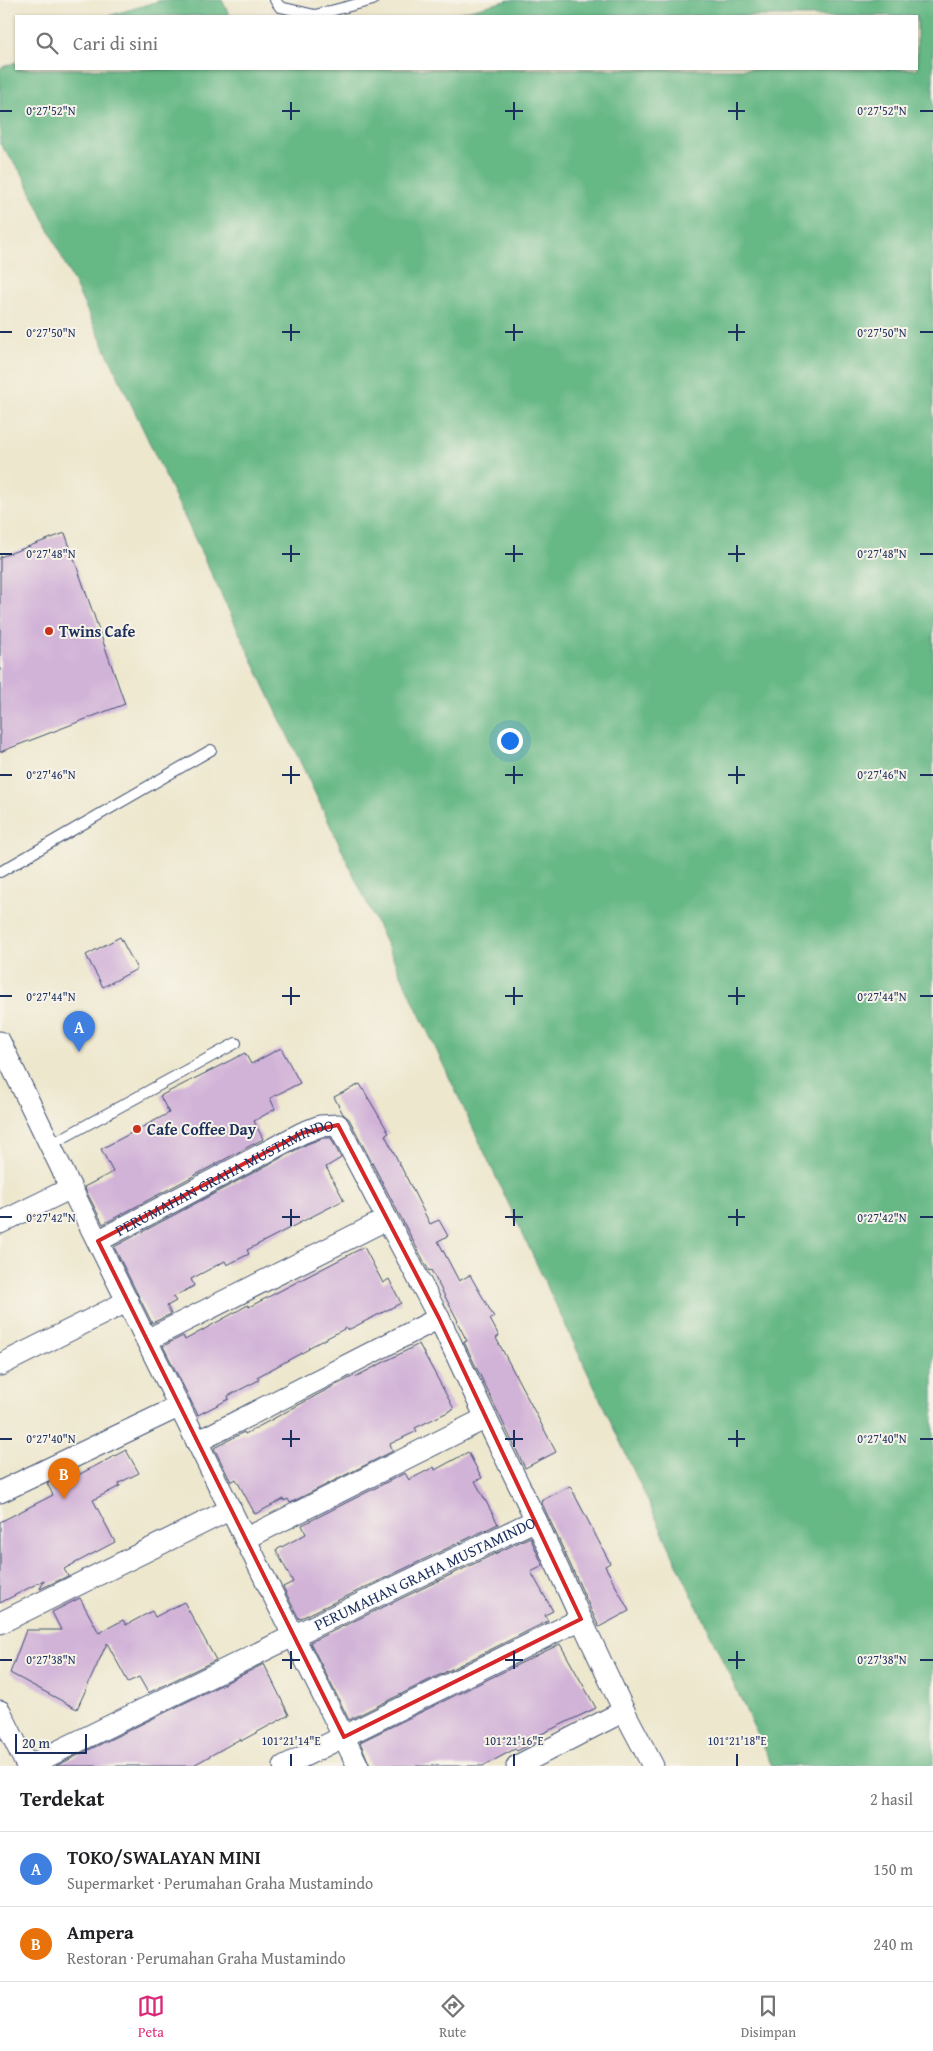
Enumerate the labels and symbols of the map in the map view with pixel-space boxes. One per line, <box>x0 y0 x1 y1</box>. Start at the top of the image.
text: 0°27'52"N <box>26 102 76 119</box>
text: 0°27'52"N <box>857 102 907 119</box>
text: 0°27'50"N <box>26 324 76 341</box>
text: 0°27'50"N <box>857 324 907 341</box>
text: 0°27'48"N <box>26 545 76 562</box>
text: 0°27'48"N <box>857 545 907 562</box>
place label: Twins Cafe <box>59 619 136 643</box>
marker: Twins Cafe <box>43 625 55 637</box>
your location <box>497 728 523 754</box>
text: 0°27'46"N <box>26 766 76 783</box>
text: 0°27'46"N <box>857 766 907 783</box>
text: 0°27'44"N <box>26 988 76 1005</box>
text: 0°27'44"N <box>857 988 907 1005</box>
pin: A <box>63 1011 95 1052</box>
street label: PERUMAHAN GRAHA MUSTAMINDO <box>110 1113 334 1242</box>
place label: Cafe Coffee Day <box>147 1117 257 1141</box>
marker: Cafe Coffee Day <box>131 1123 143 1135</box>
text: 0°27'42"N <box>26 1209 76 1226</box>
text: 0°27'42"N <box>857 1209 907 1226</box>
text: 0°27'40"N <box>26 1430 76 1447</box>
text: 0°27'40"N <box>857 1430 907 1447</box>
pin: B <box>48 1458 80 1499</box>
street label: PERUMAHAN GRAHA MUSTAMINDO <box>310 1510 540 1636</box>
text: 0°27'38"N <box>26 1651 76 1668</box>
text: 0°27'38"N <box>857 1651 907 1668</box>
scale bar <box>15 1731 88 1754</box>
text: 101°21'14"E <box>261 1732 321 1749</box>
text: 101°21'16"E <box>484 1732 544 1749</box>
text: 101°21'18"E <box>707 1732 767 1749</box>

